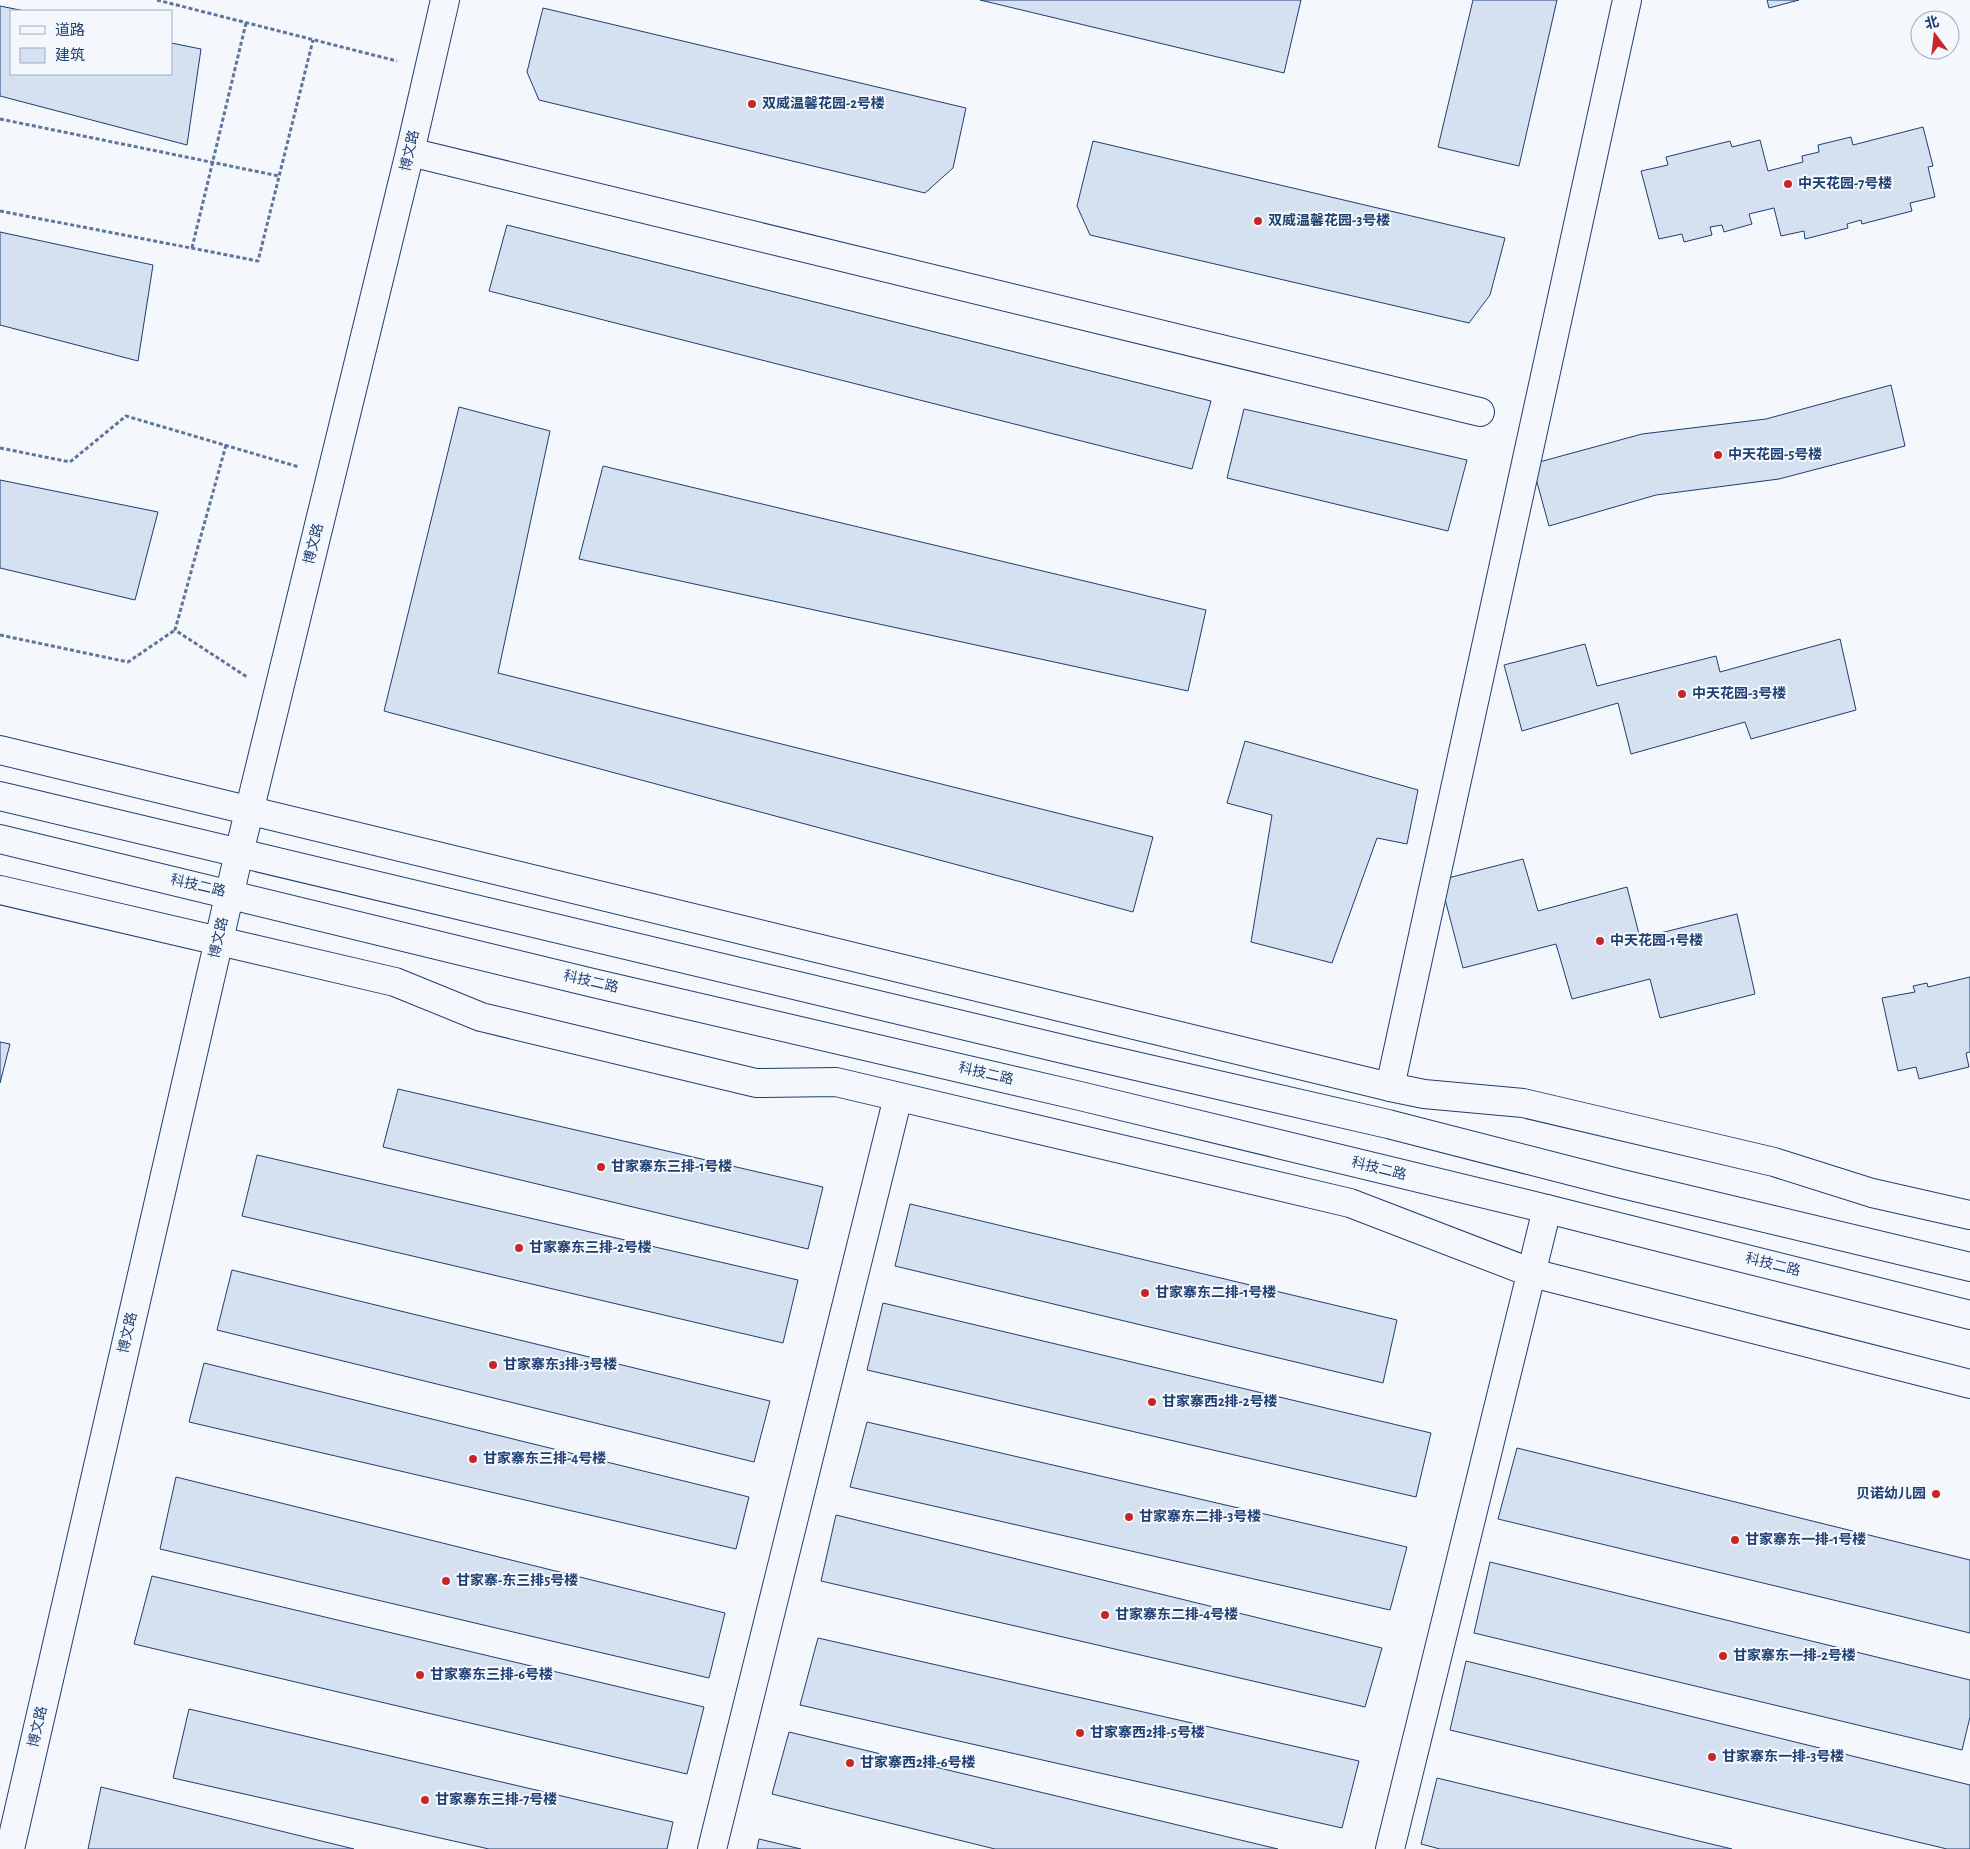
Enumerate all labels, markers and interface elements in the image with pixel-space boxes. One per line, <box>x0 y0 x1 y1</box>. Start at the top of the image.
legend <box>10 10 172 75</box>
north arrow <box>1910 10 1960 60</box>
text: 北 <box>1923 14 1940 32</box>
text: 道路 <box>55 22 85 38</box>
text: 建筑 <box>55 47 85 63</box>
place label: 双威温馨花园-2号楼 <box>762 95 885 111</box>
marker: 双威温馨花园-2号楼 <box>746 98 758 110</box>
street label: 博文路 <box>397 129 422 173</box>
place label: 中天花园-7号楼 <box>1798 176 1892 191</box>
marker: 中天花园-7号楼 <box>1782 178 1794 190</box>
place label: 双威温馨花园-3号楼 <box>1268 212 1390 228</box>
marker: 双威温馨花园-3号楼 <box>1252 215 1264 227</box>
place label: 中天花园-5号楼 <box>1728 447 1822 462</box>
marker: 中天花园-5号楼 <box>1712 449 1724 461</box>
street label: 博文路 <box>300 521 326 566</box>
place label: 中天花园-3号楼 <box>1692 686 1786 701</box>
marker: 中天花园-3号楼 <box>1676 688 1688 700</box>
street label: 科技二路 <box>169 872 227 899</box>
street label: 博文路 <box>206 916 231 960</box>
place label: 中天花园-1号楼 <box>1610 933 1703 948</box>
marker: 中天花园-1号楼 <box>1594 935 1606 947</box>
street label: 科技二路 <box>562 968 620 995</box>
street label: 科技二路 <box>957 1060 1015 1087</box>
street label: 科技二路 <box>1350 1154 1408 1183</box>
place label: 甘家寨东三排-1号楼 <box>611 1158 732 1174</box>
marker: 甘家寨东三排-1号楼 <box>595 1161 607 1173</box>
place label: 甘家寨东三排-2号楼 <box>529 1239 652 1255</box>
marker: 甘家寨东三排-2号楼 <box>513 1242 525 1254</box>
street label: 科技二路 <box>1744 1250 1802 1279</box>
place label: 甘家寨东二排-1号楼 <box>1155 1284 1276 1300</box>
marker: 甘家寨东二排-1号楼 <box>1139 1287 1151 1299</box>
street label: 博文路 <box>115 1311 140 1355</box>
place label: 甘家寨东3排-3号楼 <box>503 1356 617 1372</box>
marker: 甘家寨东3排-3号楼 <box>487 1359 499 1371</box>
place label: 甘家寨西2排-2号楼 <box>1162 1393 1277 1409</box>
marker: 甘家寨西2排-2号楼 <box>1146 1396 1158 1408</box>
place label: 甘家寨东三排-4号楼 <box>483 1450 606 1466</box>
marker: 甘家寨东三排-4号楼 <box>467 1453 479 1465</box>
place label: 贝诺幼儿园 <box>1856 1486 1926 1501</box>
marker: 贝诺幼儿园 <box>1930 1488 1942 1500</box>
place label: 甘家寨东二排-3号楼 <box>1139 1508 1261 1524</box>
marker: 甘家寨东二排-3号楼 <box>1123 1511 1135 1523</box>
place label: 甘家寨东一排-1号楼 <box>1745 1531 1866 1547</box>
marker: 甘家寨东一排-1号楼 <box>1729 1534 1741 1546</box>
place label: 甘家寨-东三排5号楼 <box>456 1572 578 1588</box>
marker: 甘家寨-东三排5号楼 <box>440 1575 452 1587</box>
place label: 甘家寨东二排-4号楼 <box>1115 1606 1238 1622</box>
marker: 甘家寨东二排-4号楼 <box>1099 1609 1111 1621</box>
place label: 甘家寨东一排-2号楼 <box>1733 1647 1856 1663</box>
marker: 甘家寨东一排-2号楼 <box>1717 1650 1729 1662</box>
place label: 甘家寨东三排-6号楼 <box>430 1666 553 1682</box>
marker: 甘家寨东三排-6号楼 <box>414 1669 426 1681</box>
street label: 博文路 <box>25 1705 50 1749</box>
place label: 甘家寨西2排-5号楼 <box>1090 1724 1205 1740</box>
marker: 甘家寨西2排-5号楼 <box>1074 1727 1086 1739</box>
place label: 甘家寨东一排-3号楼 <box>1722 1748 1844 1764</box>
marker: 甘家寨东一排-3号楼 <box>1706 1751 1718 1763</box>
place label: 甘家寨西2排-6号楼 <box>860 1754 976 1770</box>
marker: 甘家寨西2排-6号楼 <box>844 1757 856 1769</box>
place label: 甘家寨东三排-7号楼 <box>435 1791 557 1807</box>
marker: 甘家寨东三排-7号楼 <box>419 1794 431 1806</box>

